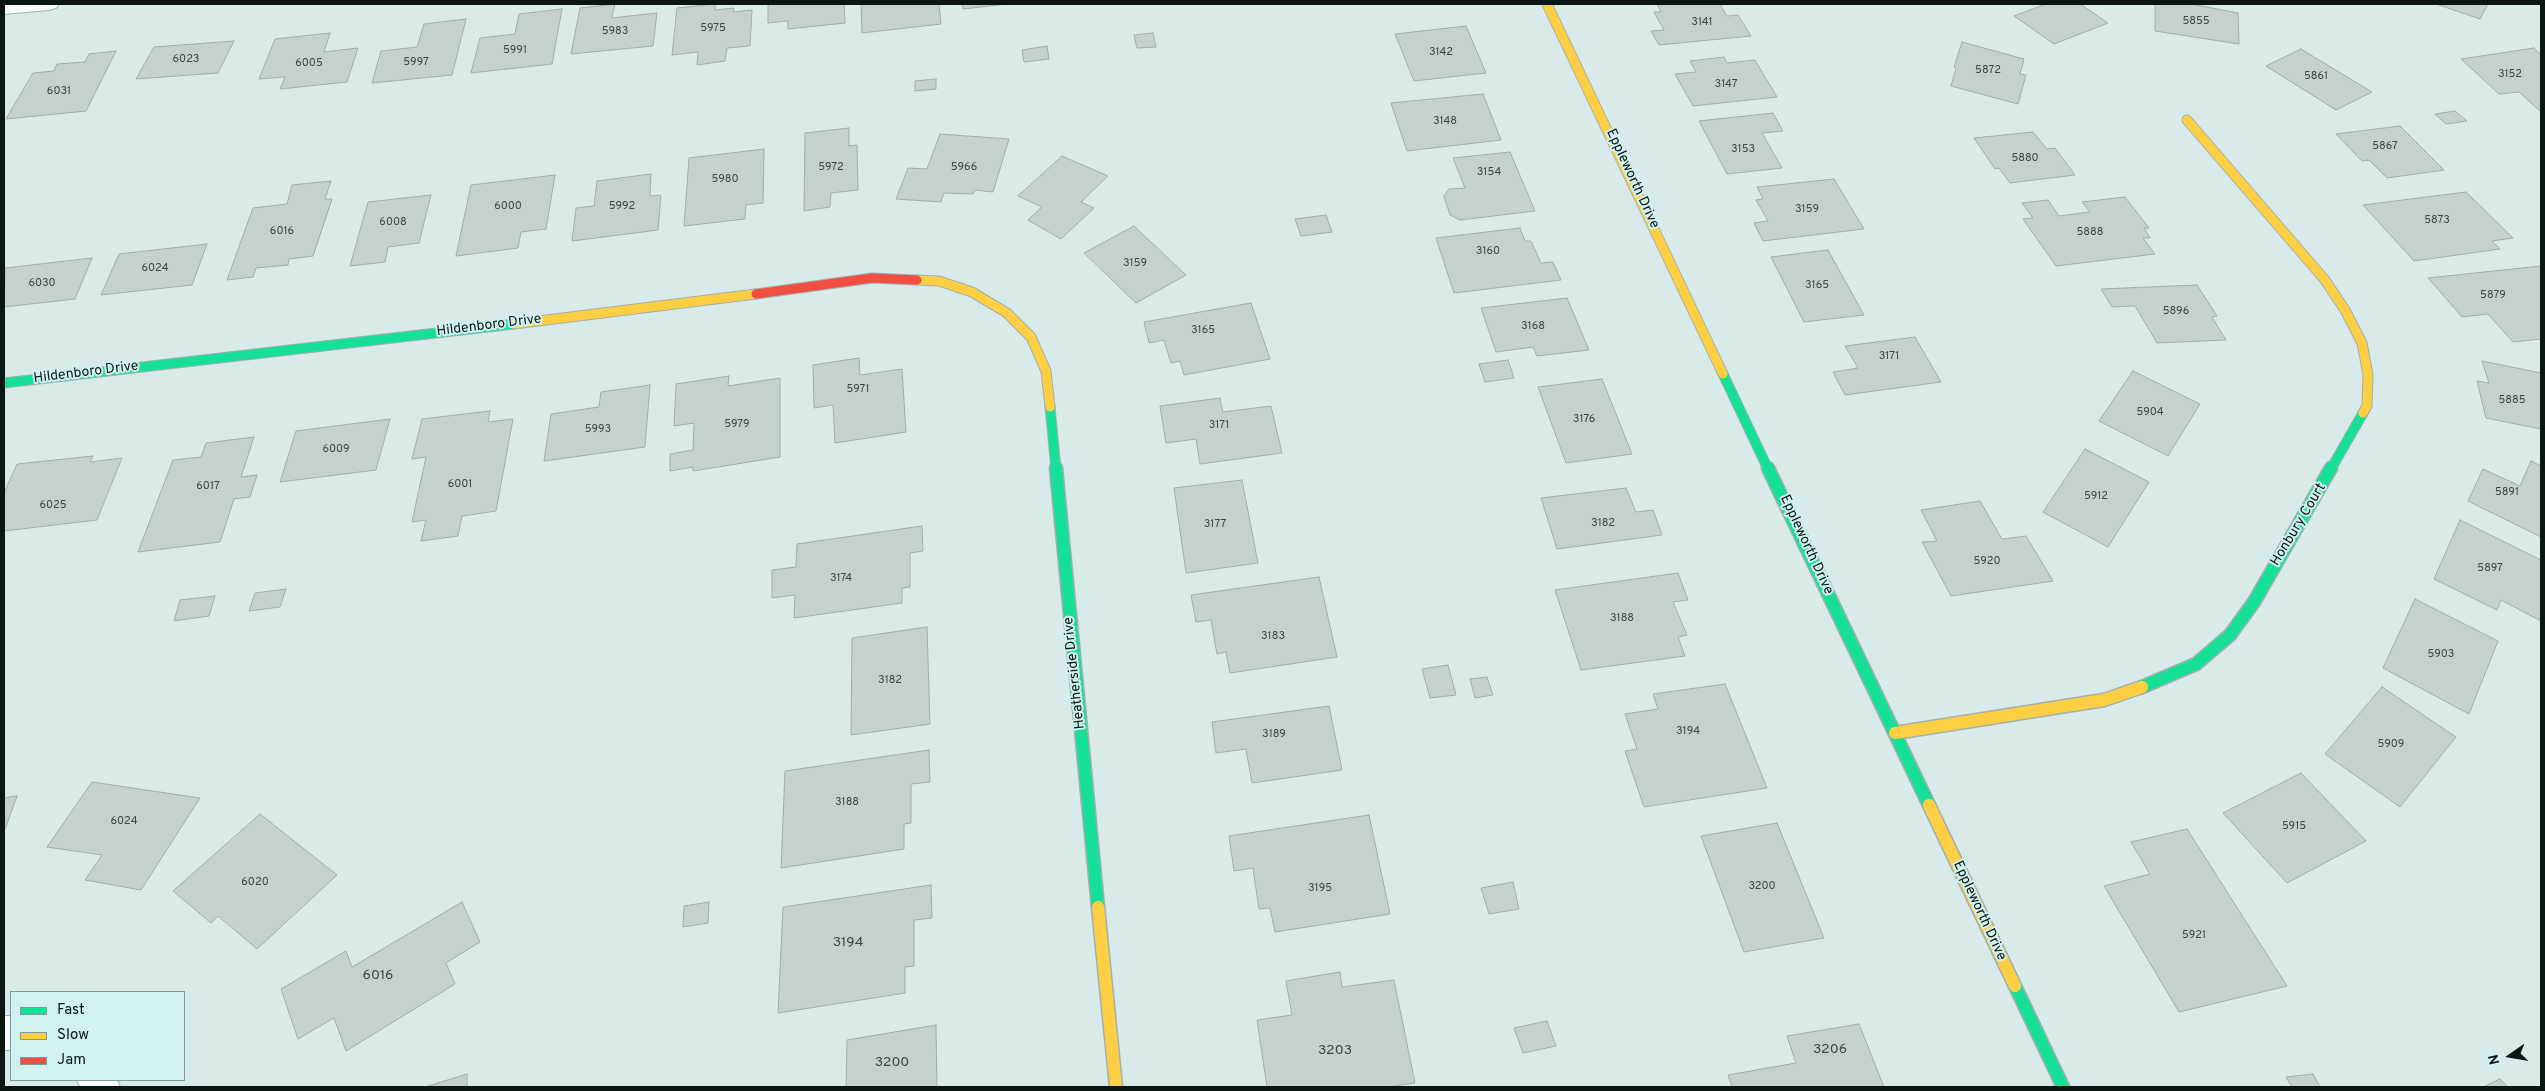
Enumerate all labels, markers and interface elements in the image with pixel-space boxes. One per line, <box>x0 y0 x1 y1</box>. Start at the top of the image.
house number: 5855 <box>2182 15 2210 29</box>
house number: 3141 <box>1691 16 1713 30</box>
house number: 5975 <box>700 22 726 36</box>
house number: 5983 <box>602 25 628 39</box>
house number: 5991 <box>503 44 527 58</box>
house number: 3142 <box>1429 46 1453 60</box>
house number: 6023 <box>173 53 199 67</box>
house number: 5997 <box>403 56 429 70</box>
house number: 6005 <box>295 57 323 71</box>
house number: 5872 <box>1975 64 2001 78</box>
house number: 3152 <box>2498 68 2522 82</box>
house number: 5861 <box>2304 70 2328 84</box>
house number: 3147 <box>1715 78 1737 92</box>
house number: 6031 <box>47 85 71 99</box>
house number: 3148 <box>1433 115 1457 129</box>
street label: Eppleworth Drive <box>1602 127 1662 231</box>
house number: 5867 <box>2372 140 2398 154</box>
house number: 3153 <box>1731 143 1755 157</box>
house number: 5880 <box>2011 152 2039 166</box>
house number: 5972 <box>818 161 844 175</box>
house number: 5966 <box>951 161 977 175</box>
house number: 3154 <box>1477 166 1501 180</box>
house number: 5980 <box>712 173 738 187</box>
house number: 6000 <box>494 200 522 214</box>
house number: 5992 <box>609 200 635 214</box>
house number: 3159 <box>1795 203 1819 217</box>
house number: 5873 <box>2424 214 2450 228</box>
house number: 6008 <box>379 216 407 230</box>
house number: 6016 <box>270 225 294 239</box>
house number: 5888 <box>2077 226 2103 240</box>
house number: 3160 <box>1476 245 1500 259</box>
house number: 3159 <box>1123 257 1147 271</box>
house number: 6024 <box>141 262 169 276</box>
house number: 6030 <box>28 277 56 291</box>
house number: 3165 <box>1805 279 1829 293</box>
house number: 5879 <box>2480 289 2506 303</box>
house number: 5896 <box>2163 305 2189 319</box>
street label: Hildenboro Drive <box>436 311 542 341</box>
house number: 3168 <box>1521 320 1545 334</box>
house number: 3165 <box>1191 324 1215 338</box>
house number: 3171 <box>1879 350 1899 364</box>
street label: Hildenboro Drive <box>33 358 139 388</box>
house number: 5971 <box>847 383 869 397</box>
house number: 5885 <box>2498 394 2526 408</box>
house number: 5904 <box>2136 406 2164 420</box>
house number: 3176 <box>1573 413 1595 427</box>
house number: 5979 <box>724 418 750 432</box>
house number: 3171 <box>1209 419 1229 433</box>
house number: 5993 <box>585 423 611 437</box>
house number: 6009 <box>322 443 350 457</box>
house number: 6001 <box>448 478 472 492</box>
house number: 6017 <box>196 480 220 494</box>
street label: Honbury Court <box>2268 481 2330 569</box>
house number: 5891 <box>2495 486 2519 500</box>
house number: 5912 <box>2084 490 2108 504</box>
street label: Eppleworth Drive <box>1776 493 1836 597</box>
house number: 6025 <box>39 499 67 513</box>
house number: 3182 <box>1591 517 1615 531</box>
house number: 3177 <box>1204 518 1226 532</box>
house number: 5920 <box>1973 555 2001 569</box>
house number: 5897 <box>2477 562 2503 576</box>
house number: 3174 <box>830 572 852 586</box>
house number: 3188 <box>1610 612 1634 626</box>
street label: Heatherside Drive <box>1061 616 1089 730</box>
house number: 3183 <box>1261 630 1285 644</box>
house number: 5903 <box>2428 648 2454 662</box>
house number: 3182 <box>878 674 902 688</box>
house number: 3194 <box>1676 725 1700 739</box>
house number: 3189 <box>1262 728 1286 742</box>
house number: 5909 <box>2378 738 2404 752</box>
house number: 3188 <box>835 796 859 810</box>
house number: 6024 <box>110 815 138 829</box>
house number: 5915 <box>2282 820 2306 834</box>
street label: Eppleworth Drive <box>1949 859 2009 963</box>
house number: 6020 <box>241 876 269 890</box>
house number: 3200 <box>1748 880 1776 894</box>
house number: 3195 <box>1308 882 1332 896</box>
house number: 5921 <box>2182 929 2206 943</box>
house number: 3194 <box>833 935 863 951</box>
house number: 6016 <box>363 968 393 984</box>
legend <box>10 991 185 1081</box>
text: Fast <box>57 1001 85 1020</box>
text: Slow <box>57 1026 89 1045</box>
north arrow <box>2485 1031 2535 1081</box>
house number: 3206 <box>1813 1042 1847 1058</box>
house number: 3203 <box>1318 1043 1352 1059</box>
text: Jam <box>57 1051 86 1070</box>
text: N <box>2485 1053 2504 1066</box>
house number: 3200 <box>875 1055 909 1071</box>

